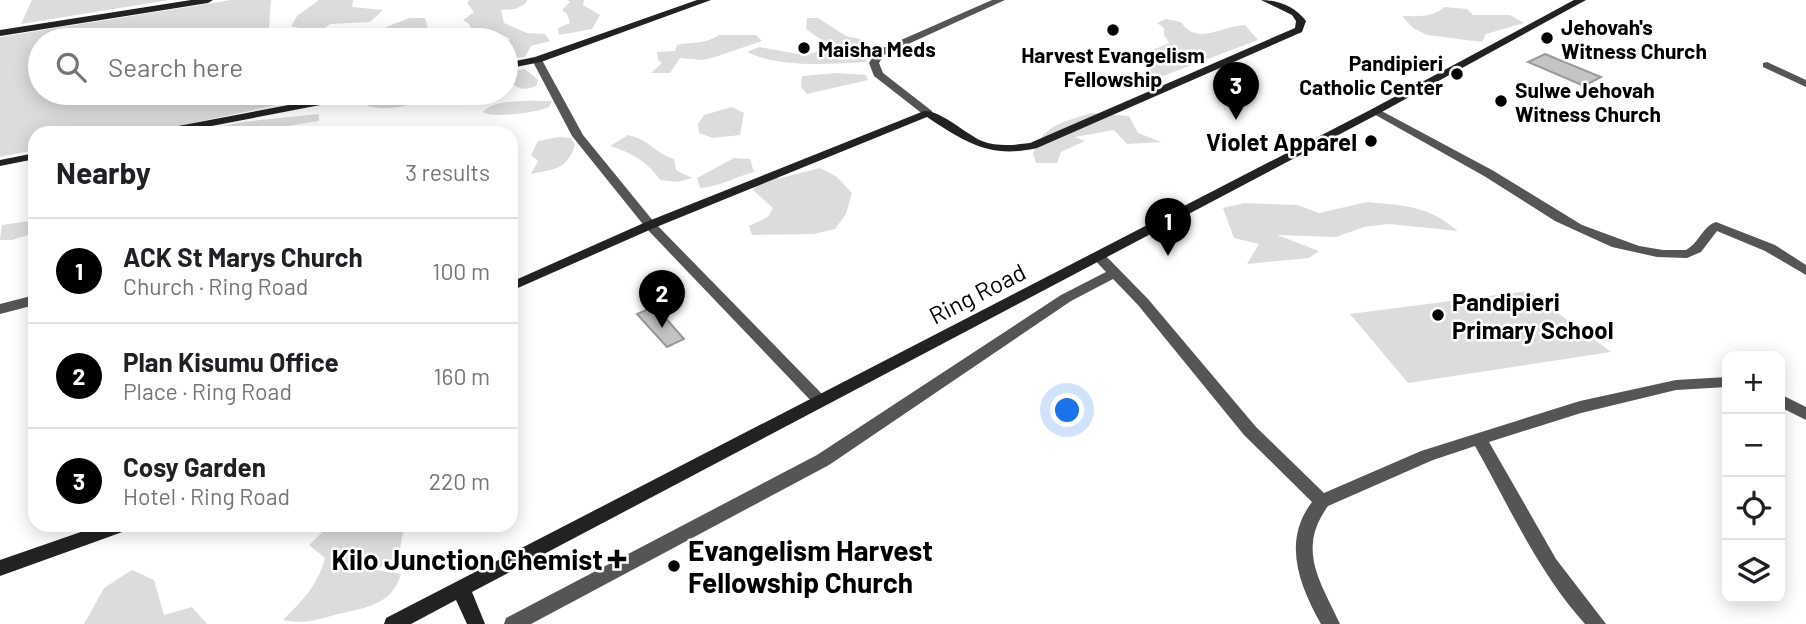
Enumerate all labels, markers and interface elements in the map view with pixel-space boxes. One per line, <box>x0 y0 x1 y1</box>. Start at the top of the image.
place label: Jehovah's Witness Church <box>1561 14 1707 63</box>
marker: Harvest Evangelism Fellowship <box>1105 22 1121 38</box>
search box <box>28 28 518 105</box>
marker: Jehovah's Witness Church <box>1539 30 1555 46</box>
place label: Maisha Meds <box>818 36 936 61</box>
marker: Maisha Meds <box>796 40 812 56</box>
place label: Harvest Evangelism Fellowship <box>1021 42 1205 91</box>
icon: search <box>52 48 90 86</box>
place label: Pandipieri Catholic Center <box>1299 50 1443 99</box>
text: Search here <box>108 51 243 82</box>
pin: 3 <box>1213 62 1259 120</box>
marker: Pandipieri Catholic Center <box>1449 66 1465 82</box>
place label: Sulwe Jehovah Witness Church <box>1515 77 1661 126</box>
marker: Sulwe Jehovah Witness Church <box>1493 93 1509 109</box>
place label: Violet Apparel <box>1206 127 1357 156</box>
marker: Violet Apparel <box>1363 133 1379 149</box>
text: Nearby <box>56 154 151 190</box>
text: 3 results <box>405 158 490 186</box>
pin: 1 <box>1145 198 1191 256</box>
text: ACK St Marys Church <box>123 241 363 272</box>
street label: Ring Road <box>924 256 1030 330</box>
text: 1 <box>75 257 83 285</box>
text: 100 m <box>432 257 490 285</box>
pin: 2 <box>639 270 685 328</box>
text: Church · Ring Road <box>123 272 308 300</box>
place label: Pandipieri Primary School <box>1452 287 1614 344</box>
marker: Pandipieri Primary School <box>1430 307 1446 323</box>
text: Plan Kisumu Office <box>123 346 339 377</box>
map controls <box>1722 351 1785 603</box>
button: + <box>1722 351 1785 414</box>
text: 2 <box>73 362 85 390</box>
text: 160 m <box>433 362 490 390</box>
text: Place · Ring Road <box>123 377 292 405</box>
your location <box>1050 393 1084 427</box>
button: − <box>1722 414 1785 477</box>
text: Cosy Garden <box>123 451 266 482</box>
text: 3 <box>73 467 85 495</box>
text: 220 m <box>429 467 490 495</box>
button: locate <box>1722 477 1785 540</box>
text: Hotel · Ring Road <box>123 482 290 510</box>
place label: Evangelism Harvest Fellowship Church <box>688 533 933 599</box>
button: layers <box>1722 540 1785 603</box>
place label: Kilo Junction Chemist <box>331 542 603 576</box>
marker: Kilo Junction Chemist <box>609 551 625 567</box>
marker: Evangelism Harvest Fellowship Church <box>666 558 682 574</box>

